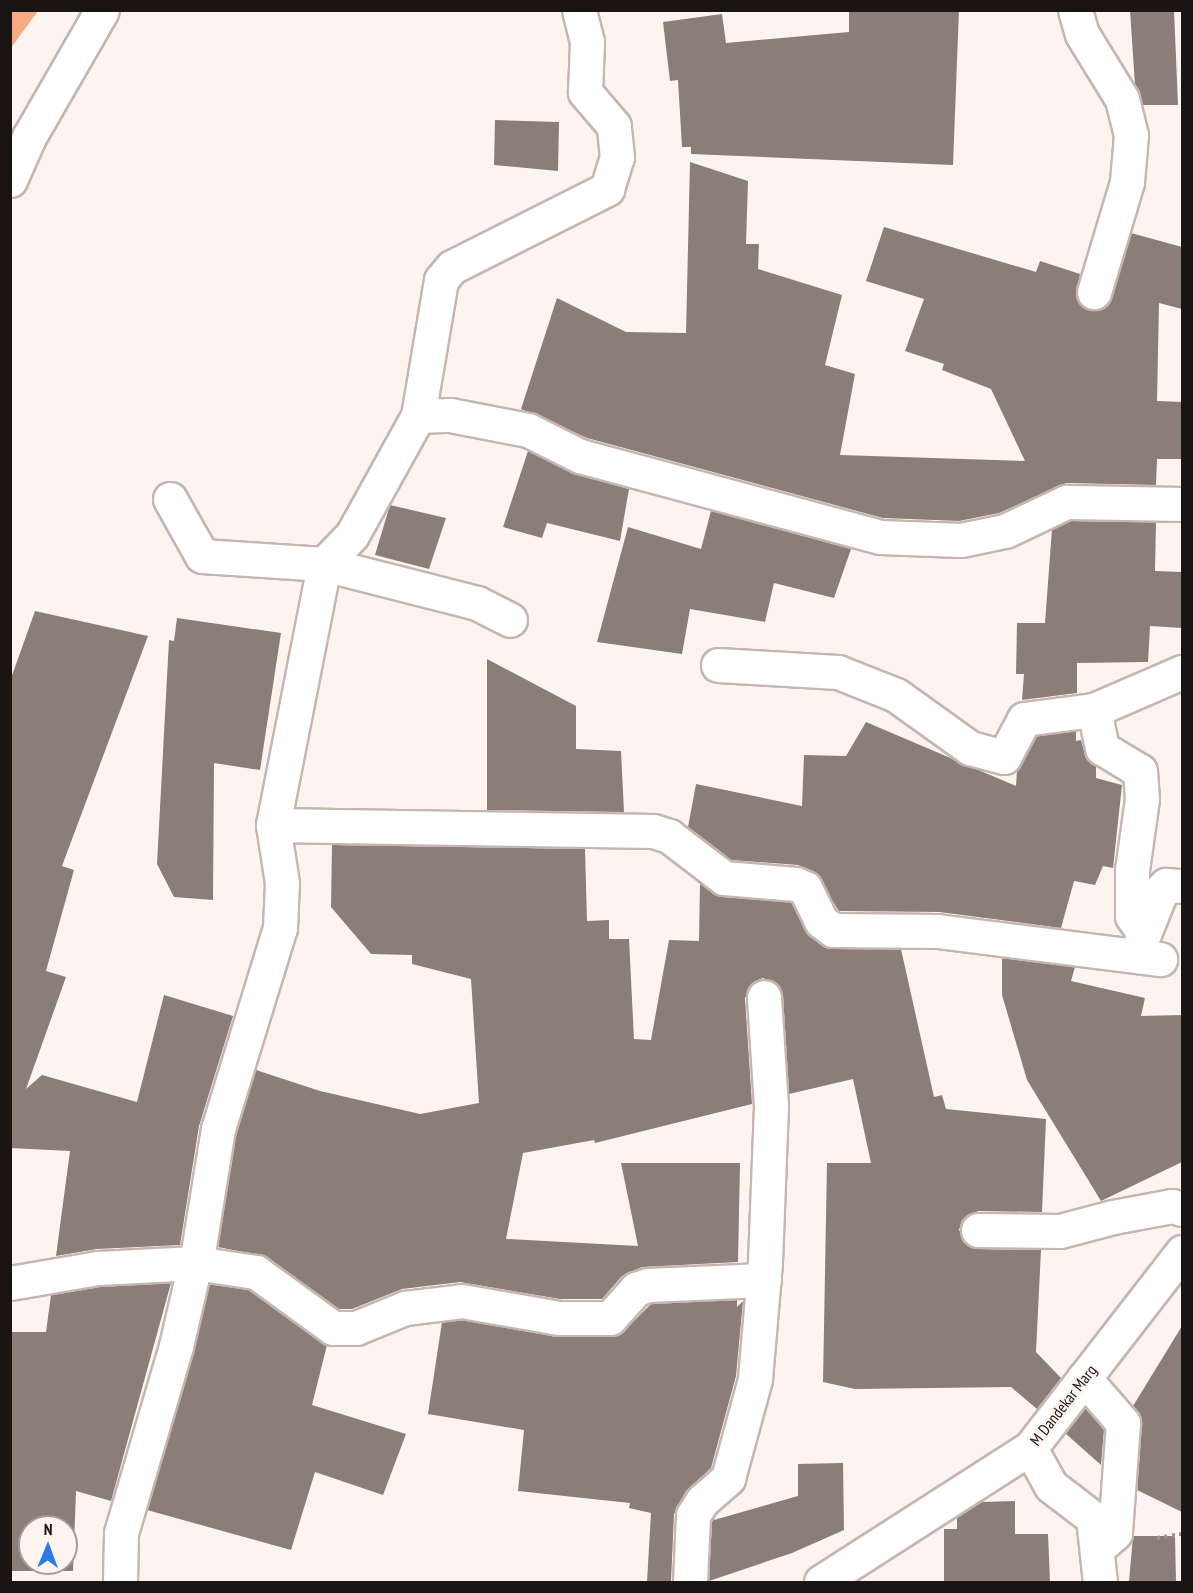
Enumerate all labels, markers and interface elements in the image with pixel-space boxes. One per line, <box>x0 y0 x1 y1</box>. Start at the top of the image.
street label: M Dandekar Marg <box>1026 1361 1100 1449</box>
north arrow <box>18 1515 78 1575</box>
text: N <box>44 1519 53 1539</box>

